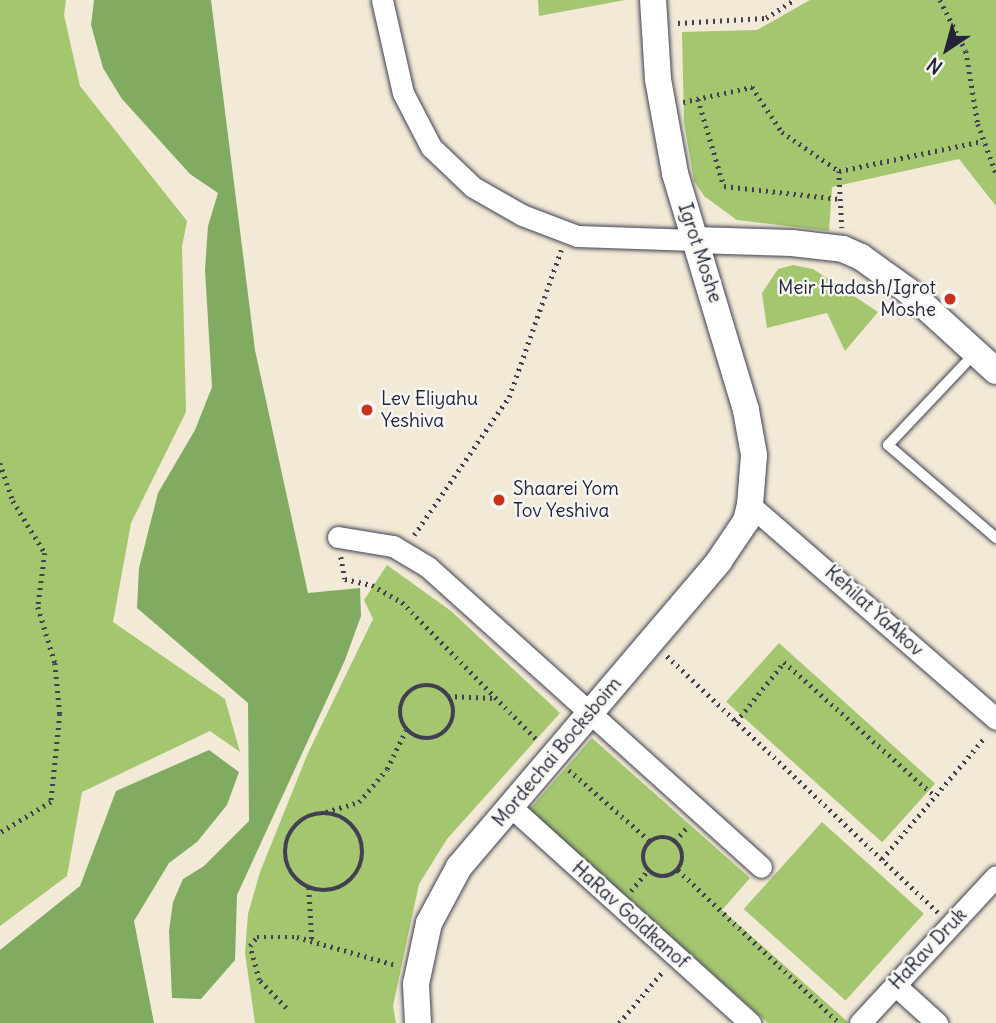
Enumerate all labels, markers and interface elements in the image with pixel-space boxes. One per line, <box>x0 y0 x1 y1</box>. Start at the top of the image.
north arrow <box>912 14 982 84</box>
text: N <box>922 52 947 80</box>
street label: Igrot Moshe <box>673 200 727 306</box>
place label: Meir Hadash/Igrot Moshe <box>778 277 936 321</box>
marker: Meir Hadash/Igrot Moshe <box>942 291 958 307</box>
place label: Lev Eliyahu Yeshiva <box>381 388 478 432</box>
marker: Lev Eliyahu Yeshiva <box>359 402 375 418</box>
place label: Shaarei Yom Tov Yeshiva <box>513 478 619 522</box>
marker: Shaarei Yom Tov Yeshiva <box>491 492 507 508</box>
street label: Kehilat YaAkov <box>820 561 928 661</box>
street label: Mordechai Bocksboim <box>488 673 626 831</box>
street label: HaRav Goldkanof <box>567 857 693 973</box>
street label: HaRav Druk <box>885 904 971 994</box>

